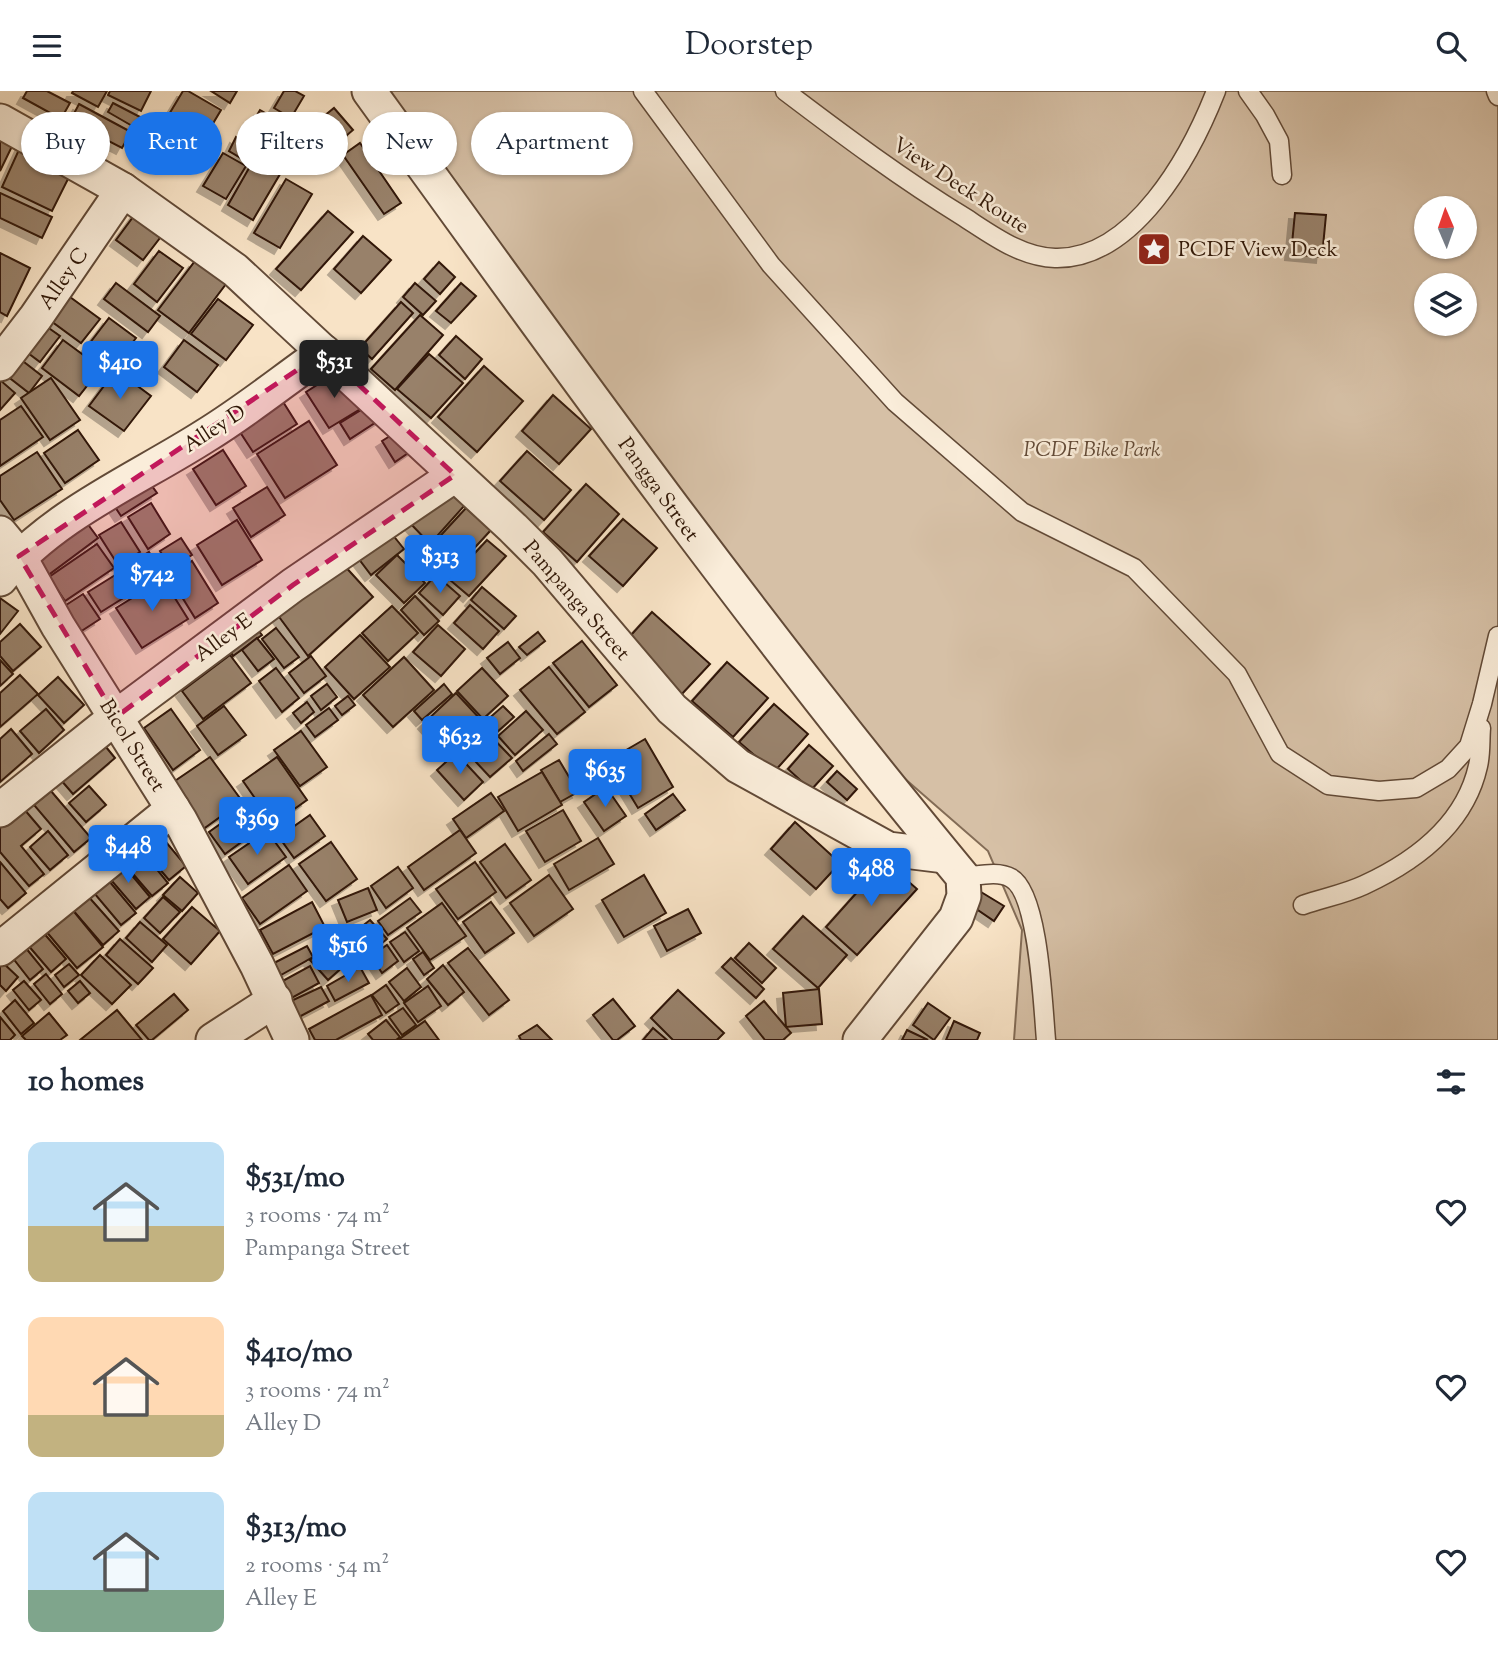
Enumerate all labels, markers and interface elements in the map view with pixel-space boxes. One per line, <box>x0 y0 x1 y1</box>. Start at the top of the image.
text: Doorstep <box>685 23 813 69</box>
icon: menu <box>28 27 66 65</box>
icon: search <box>1432 27 1470 65</box>
chip: Buy <box>21 112 110 175</box>
chip: Rent <box>124 112 222 175</box>
chip: Filters <box>236 112 348 175</box>
chip: New <box>362 112 457 175</box>
chip: Apartment <box>471 112 633 175</box>
street label: View Deck Route <box>885 131 1034 242</box>
north arrow <box>1414 196 1477 259</box>
map controls <box>1414 196 1477 336</box>
place icon: PCDF View Deck <box>1135 230 1173 268</box>
place label: PCDF View Deck <box>1178 236 1339 266</box>
street label: Alley C <box>32 242 97 316</box>
button: layers <box>1414 273 1477 336</box>
pin: $410 <box>79 341 161 401</box>
pin: $531 <box>293 341 375 400</box>
text: $531 <box>315 346 353 379</box>
text: $410 <box>98 347 142 380</box>
street label: Alley D <box>178 398 252 461</box>
street label: Pangga Street <box>609 432 705 548</box>
park label: PCDF Bike Park <box>1023 436 1161 466</box>
pin: $313 <box>399 535 481 595</box>
street label: Pampanga Street <box>515 535 636 668</box>
text: $313 <box>421 541 459 574</box>
pin: $742 <box>111 553 193 613</box>
text: $742 <box>130 559 174 592</box>
street label: Alley E <box>189 607 260 670</box>
street label: Bicol Street <box>91 694 172 798</box>
pin: $632 <box>419 717 501 776</box>
text: $632 <box>438 722 482 755</box>
pin: $635 <box>564 749 646 809</box>
text: $635 <box>585 755 625 788</box>
pin: $369 <box>216 797 298 857</box>
text: $369 <box>235 803 279 836</box>
pin: $448 <box>87 825 169 885</box>
text: $448 <box>105 831 151 864</box>
pin: $488 <box>830 849 912 908</box>
text: $488 <box>848 854 894 887</box>
pin: $516 <box>307 925 389 984</box>
text: $516 <box>328 930 368 963</box>
text: 10 homes <box>28 1061 144 1104</box>
icon: filters <box>1432 1063 1470 1101</box>
text: $531/mo <box>245 1157 345 1200</box>
icon: home <box>84 1170 168 1254</box>
icon: heart <box>1432 1193 1470 1231</box>
text: 3 rooms · 74 m² <box>245 1200 390 1233</box>
text: Pampanga Street <box>245 1233 410 1266</box>
text: $410/mo <box>245 1332 353 1375</box>
icon: home <box>84 1345 168 1429</box>
icon: heart <box>1432 1368 1470 1406</box>
text: 3 rooms · 74 m² <box>245 1375 390 1408</box>
text: Alley D <box>245 1408 321 1441</box>
text: $313/mo <box>245 1507 347 1550</box>
icon: home <box>84 1520 168 1604</box>
icon: heart <box>1432 1543 1470 1581</box>
text: 2 rooms · 54 m² <box>245 1550 389 1583</box>
text: Alley E <box>245 1583 317 1616</box>

